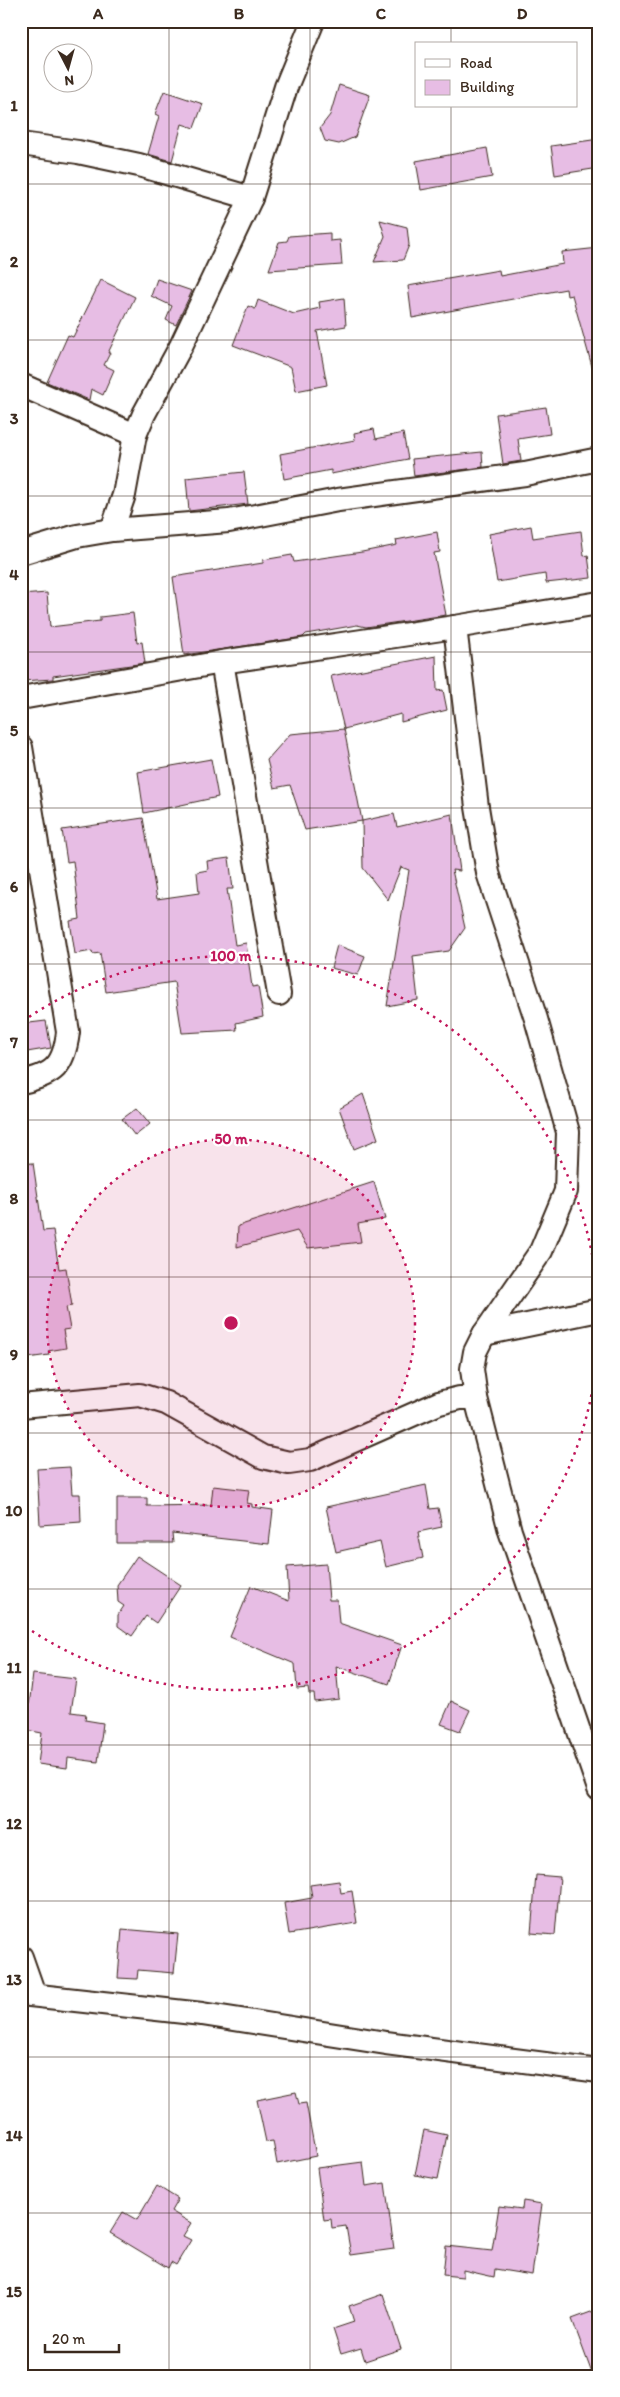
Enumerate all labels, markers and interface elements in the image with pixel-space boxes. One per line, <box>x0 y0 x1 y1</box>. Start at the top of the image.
text: A <box>92 4 104 23</box>
text: B <box>234 4 245 23</box>
text: C <box>376 4 387 23</box>
text: D <box>517 4 528 23</box>
north arrow <box>42 42 92 92</box>
legend <box>415 42 578 108</box>
text: Road <box>460 54 493 72</box>
text: N <box>64 71 75 89</box>
text: Building <box>460 78 514 96</box>
text: 1 <box>10 96 18 115</box>
text: 2 <box>10 252 19 271</box>
text: 3 <box>10 409 19 428</box>
text: 4 <box>9 565 19 584</box>
text: 5 <box>10 721 19 740</box>
text: 6 <box>10 877 19 896</box>
text: 100 m <box>210 947 252 965</box>
text: 7 <box>9 1033 18 1052</box>
text: 50 m <box>214 1130 248 1148</box>
text: 8 <box>10 1189 19 1208</box>
centre of rings <box>222 1314 240 1332</box>
text: 9 <box>10 1345 18 1364</box>
text: 10 <box>5 1501 23 1520</box>
text: 11 <box>7 1658 22 1677</box>
text: 12 <box>6 1814 23 1833</box>
text: 13 <box>6 1970 22 1989</box>
text: 14 <box>5 2126 23 2145</box>
text: 15 <box>6 2282 23 2301</box>
scale bar <box>45 2322 119 2354</box>
text: 20 m <box>52 2330 86 2348</box>

